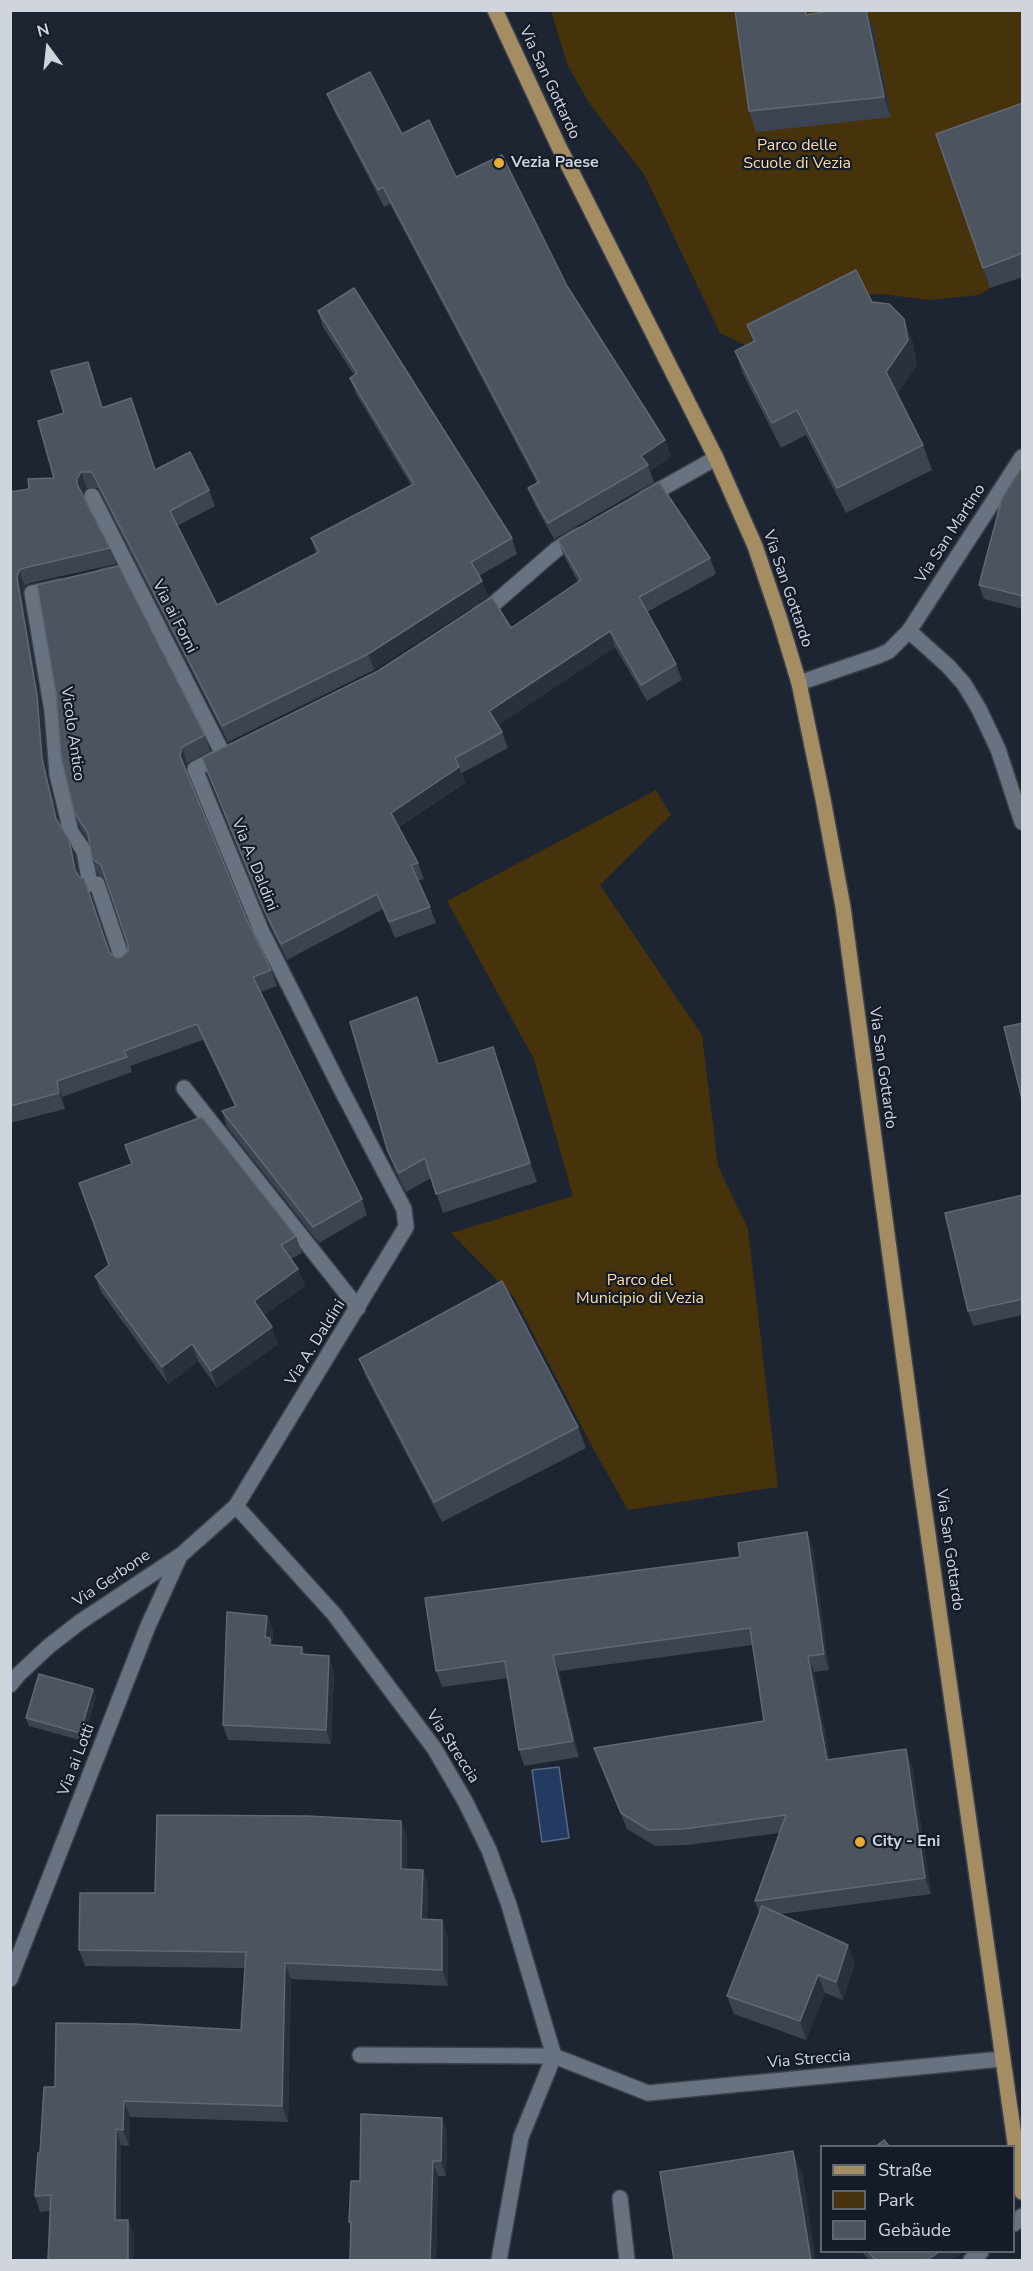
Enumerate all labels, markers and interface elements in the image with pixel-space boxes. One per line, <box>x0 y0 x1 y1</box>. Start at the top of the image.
north arrow <box>18 18 78 78</box>
text: N <box>35 18 52 43</box>
street label: Via San Gottardo <box>514 23 584 143</box>
park label: Parco delle Scuole di Vezia <box>743 136 851 174</box>
place label: Vezia Paese <box>511 153 599 173</box>
marker: Vezia Paese <box>492 156 506 170</box>
street label: Via San Martino <box>912 481 990 587</box>
street label: Via San Gottardo <box>758 528 816 650</box>
street label: Via ai Forni <box>147 577 201 657</box>
street label: Vicolo Antico <box>56 686 88 782</box>
street label: Via A. Daldini <box>227 816 281 914</box>
street label: Via San Gottardo <box>864 1006 900 1130</box>
park label: Parco del Municipio di Vezia <box>576 1271 704 1309</box>
street label: Via A. Daldini <box>282 1296 350 1390</box>
street label: Via San Gottardo <box>931 1488 967 1612</box>
street label: Via Gerbone <box>70 1546 154 1612</box>
street label: Via Streccia <box>421 1707 483 1787</box>
street label: Via ai Lotti <box>54 1721 100 1799</box>
place label: City - Eni <box>872 1832 940 1852</box>
marker: City - Eni <box>853 1835 867 1849</box>
street label: Via Streccia <box>766 2047 852 2073</box>
legend <box>820 2145 1015 2253</box>
text: Straße <box>878 2158 932 2182</box>
text: Park <box>878 2188 914 2212</box>
text: Gebäude <box>878 2218 951 2242</box>

